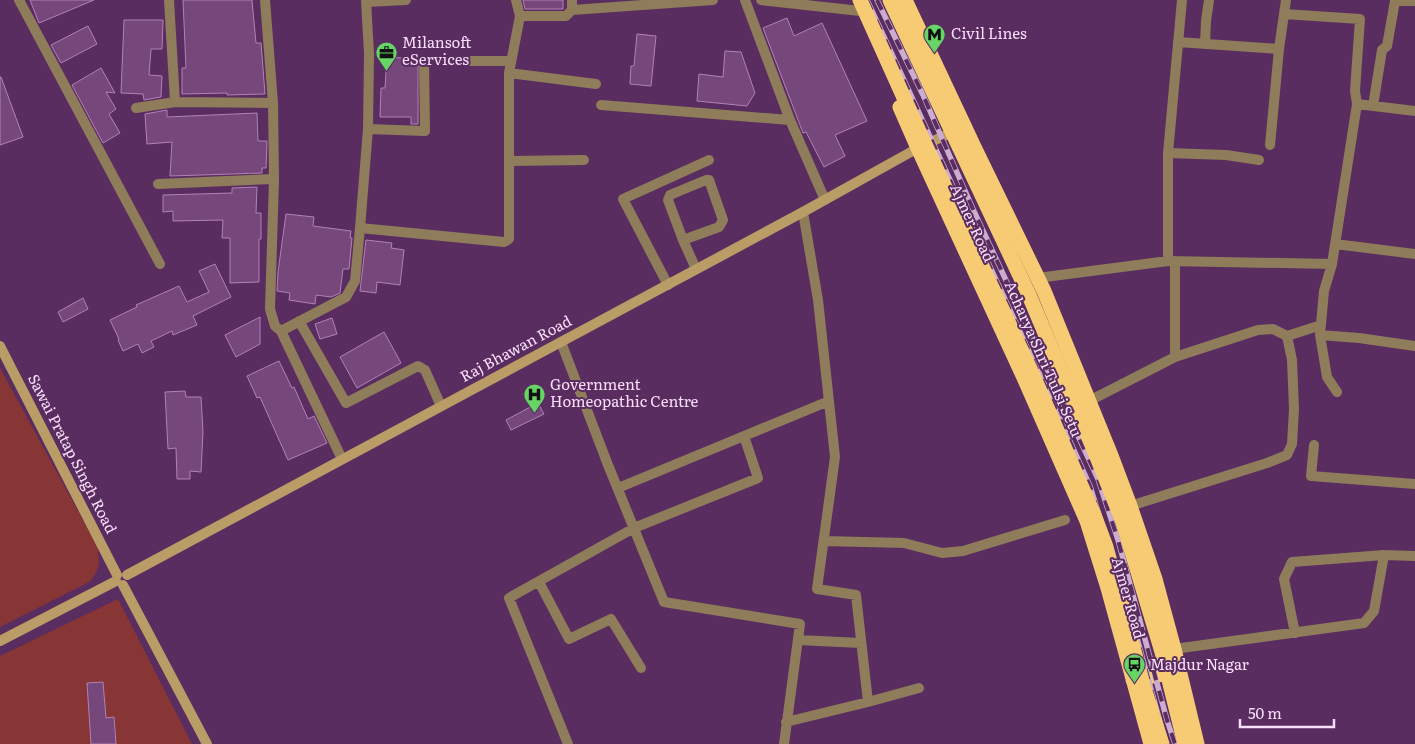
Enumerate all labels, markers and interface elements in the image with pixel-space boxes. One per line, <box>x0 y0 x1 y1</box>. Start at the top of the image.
place label: Civil Lines <box>951 21 1027 44</box>
metro station icon: Civil Lines <box>923 22 947 53</box>
place label: Milansoft eServices <box>402 30 471 70</box>
office icon: Milansoft eServices <box>374 40 398 71</box>
street label: Ajmer Road <box>945 179 1002 265</box>
street label: Acharya Shri Tulsi Setu <box>1000 277 1089 441</box>
street label: Raj Bhawan Road <box>455 309 575 387</box>
street label: Sawai Pratap Singh Road <box>23 369 124 537</box>
place label: Government Homeopathic Centre <box>550 372 699 412</box>
hospital icon: Government Homeopathic Centre <box>522 382 546 413</box>
street label: Ajmer Road <box>1107 554 1152 641</box>
place label: Majdur Nagar <box>1150 652 1249 675</box>
bus stop icon: Majdur Nagar <box>1122 653 1146 684</box>
scale bar <box>1240 696 1334 728</box>
text: 50 m <box>1248 701 1282 724</box>

